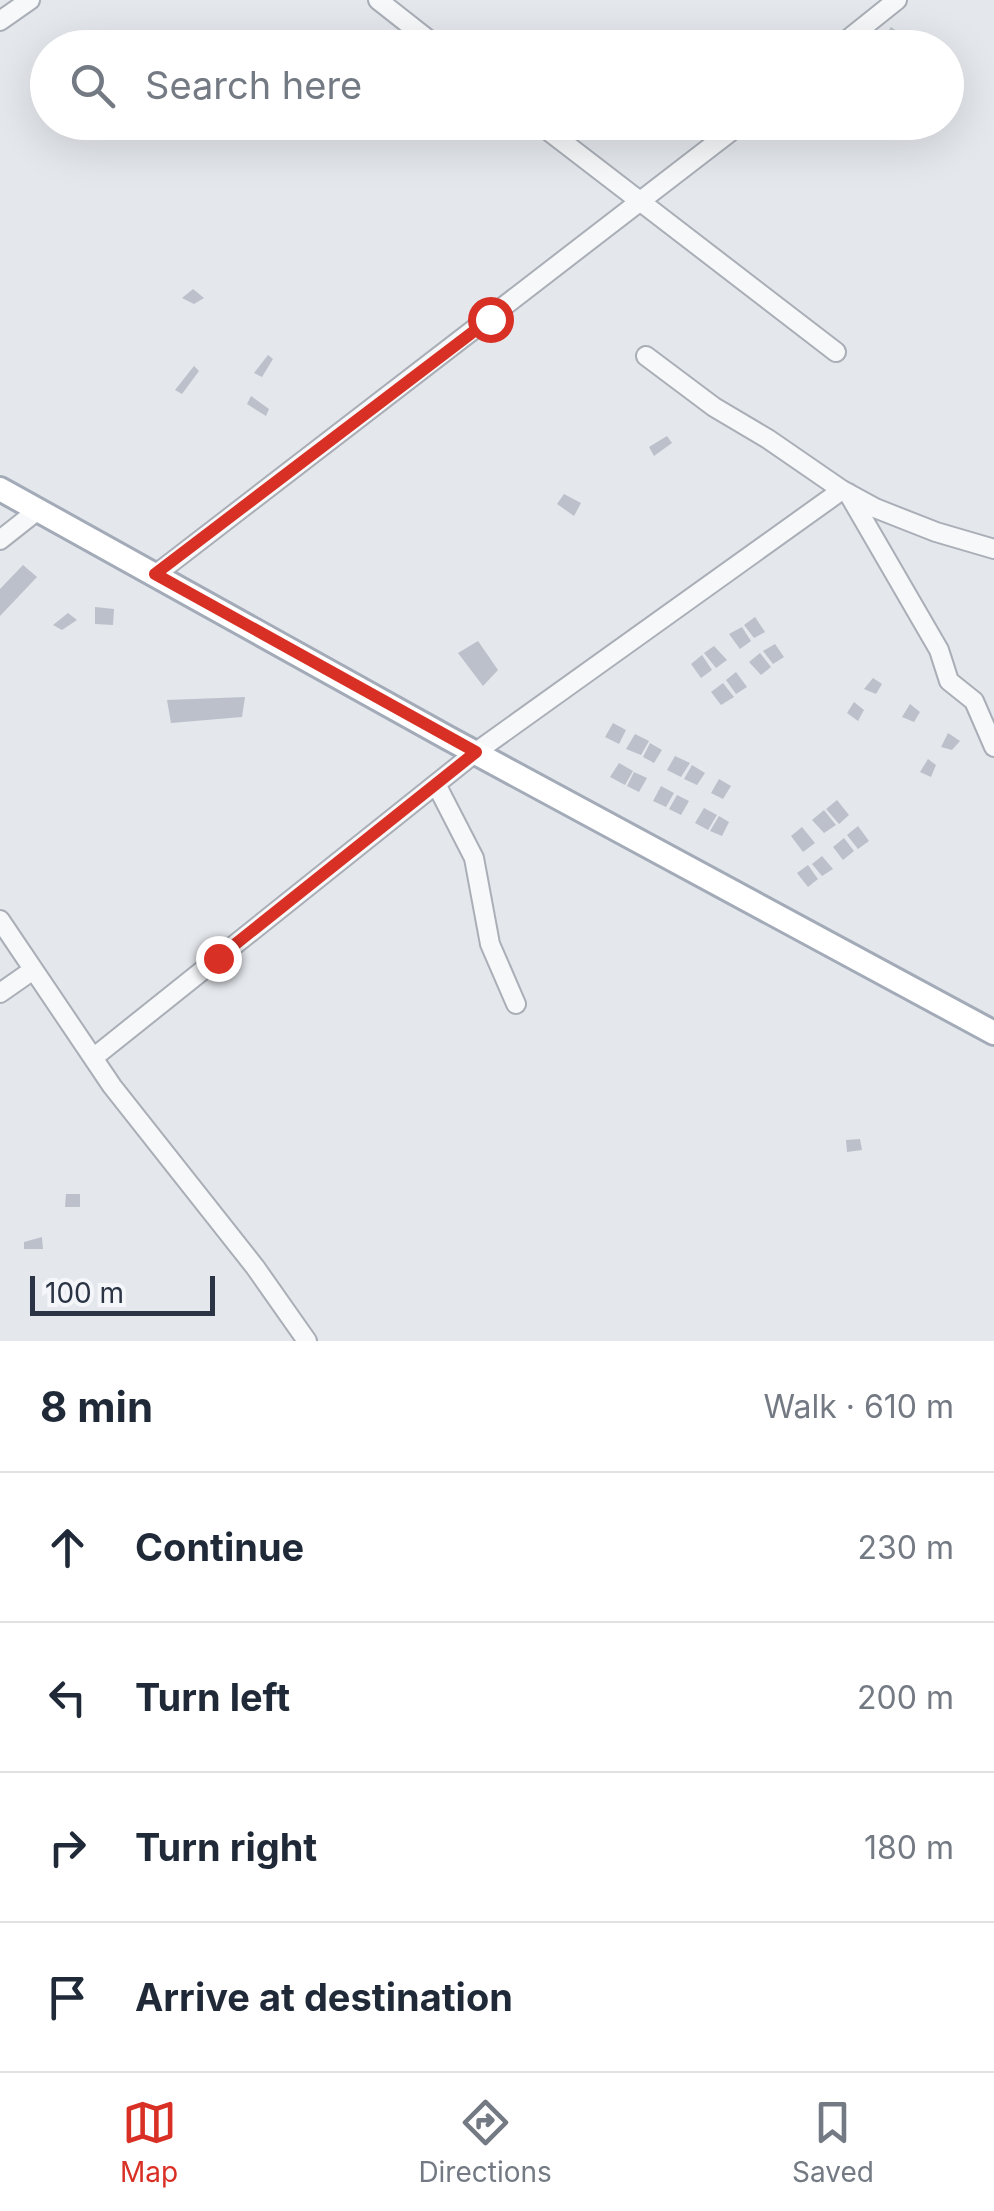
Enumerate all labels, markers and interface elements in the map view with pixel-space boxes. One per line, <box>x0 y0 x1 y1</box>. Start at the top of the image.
search box <box>30 30 964 140</box>
icon: search <box>65 58 120 113</box>
text: Search here <box>145 62 362 108</box>
route start <box>468 297 514 343</box>
route end <box>196 936 242 982</box>
scale bar <box>30 1271 215 1316</box>
text: 100 m <box>45 1276 124 1310</box>
text: 8 min <box>40 1381 153 1432</box>
text: Walk · 610 m <box>764 1387 954 1426</box>
icon: ahead <box>40 1520 95 1575</box>
text: Continue <box>135 1524 304 1570</box>
text: 230 m <box>858 1528 954 1567</box>
icon: left <box>40 1670 95 1725</box>
text: Turn left <box>135 1674 290 1720</box>
text: 200 m <box>857 1678 954 1717</box>
icon: right <box>40 1820 95 1875</box>
text: Turn right <box>135 1824 317 1870</box>
text: 180 m <box>864 1828 954 1867</box>
icon: arrive <box>40 1970 95 2025</box>
text: Arrive at destination <box>135 1974 513 2020</box>
tab: Map <box>120 2095 178 2189</box>
tab: Directions <box>418 2095 552 2189</box>
tab: Saved <box>792 2095 874 2189</box>

